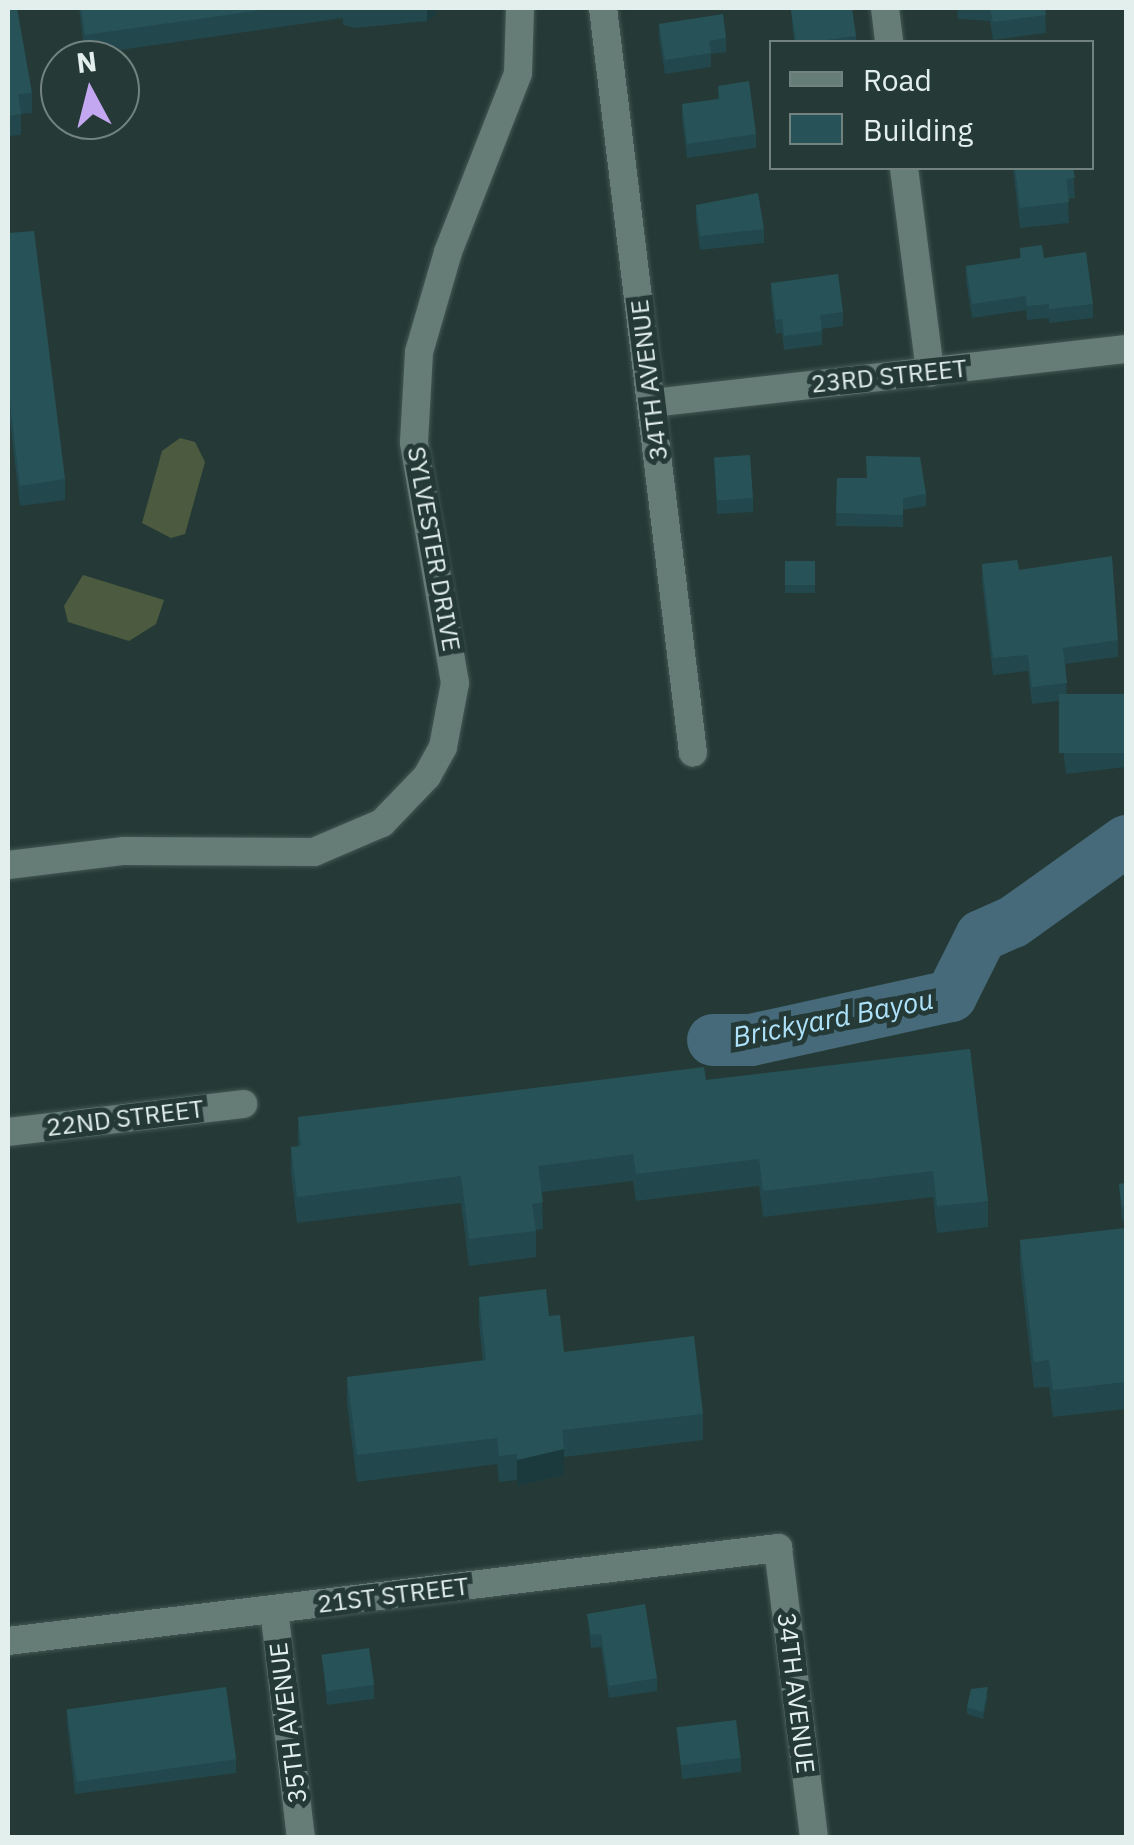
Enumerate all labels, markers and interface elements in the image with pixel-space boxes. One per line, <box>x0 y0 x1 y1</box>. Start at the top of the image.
north arrow <box>40 40 140 140</box>
legend <box>769 40 1094 170</box>
text: N <box>74 42 99 81</box>
text: Road <box>863 60 932 99</box>
text: Building <box>863 110 973 149</box>
street label: 34TH AVENUE <box>624 298 674 462</box>
street label: 23RD STREET <box>810 353 968 399</box>
street label: SYLVESTER DRIVE <box>401 444 467 654</box>
water label: Brickyard Bayou <box>730 982 936 1054</box>
street label: 22ND STREET <box>45 1093 205 1143</box>
street label: 21ST STREET <box>316 1571 470 1619</box>
street label: 34TH AVENUE <box>771 1611 821 1775</box>
street label: 35TH AVENUE <box>263 1641 313 1805</box>

